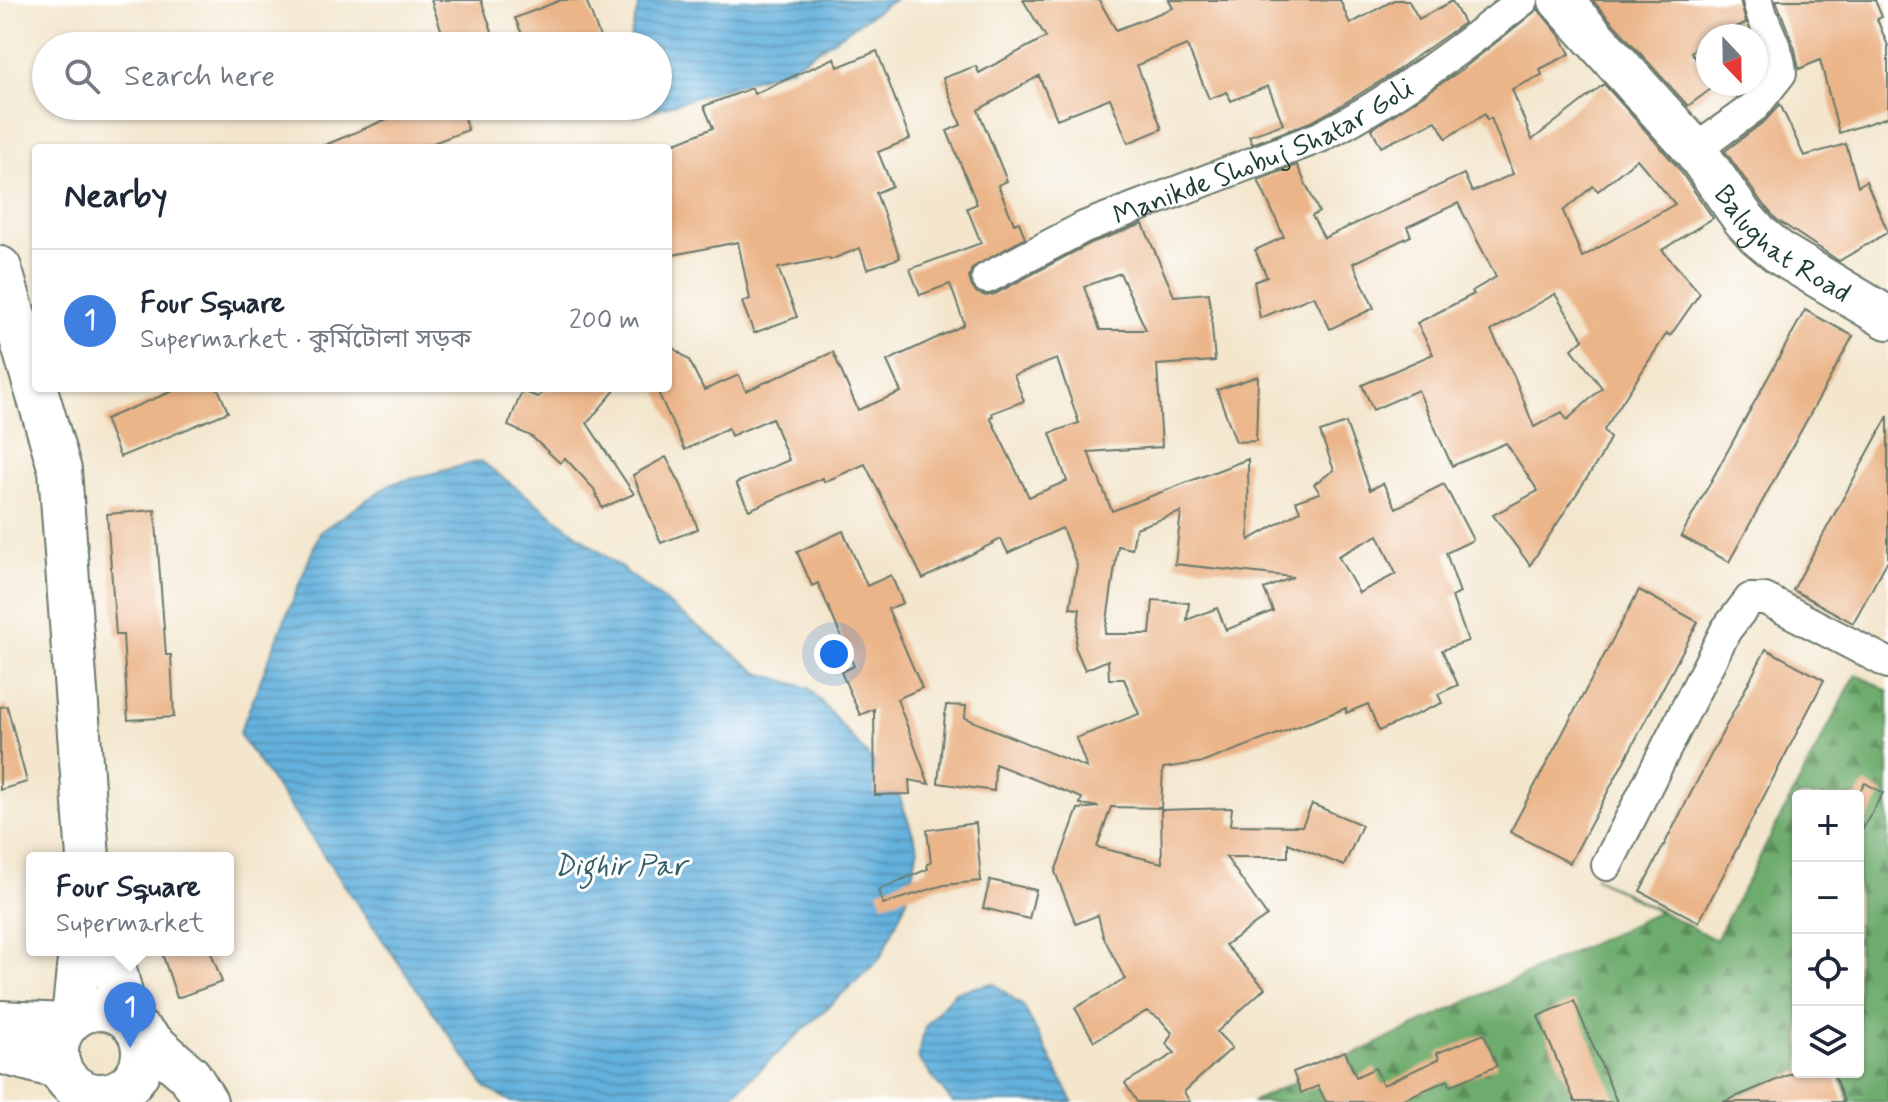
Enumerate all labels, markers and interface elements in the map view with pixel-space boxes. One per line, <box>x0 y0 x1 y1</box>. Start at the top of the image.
north arrow <box>1696 24 1768 96</box>
search box <box>32 32 672 120</box>
icon: search <box>60 54 104 98</box>
text: Search here <box>124 57 275 96</box>
street label: Manikde Shobuj Shatar Goli <box>1108 71 1421 235</box>
text: Nearby <box>64 174 168 219</box>
street label: Balughat Road <box>1704 178 1857 312</box>
text: Four Square <box>140 284 285 323</box>
text: 1 <box>84 304 96 338</box>
text: 200 m <box>569 304 640 338</box>
text: Supermarket · কুর্মিটোলা সড়ক <box>140 323 471 357</box>
your location <box>814 634 854 674</box>
map controls <box>1792 790 1864 1078</box>
button: + <box>1792 790 1864 862</box>
water label: Dighir Par <box>554 847 690 890</box>
popup <box>26 852 234 956</box>
button: − <box>1792 862 1864 934</box>
text: Four Square <box>56 868 201 907</box>
text: Supermarket <box>56 907 204 941</box>
button: locate <box>1792 934 1864 1006</box>
pin: 1 <box>104 982 156 1048</box>
button: layers <box>1792 1006 1864 1078</box>

